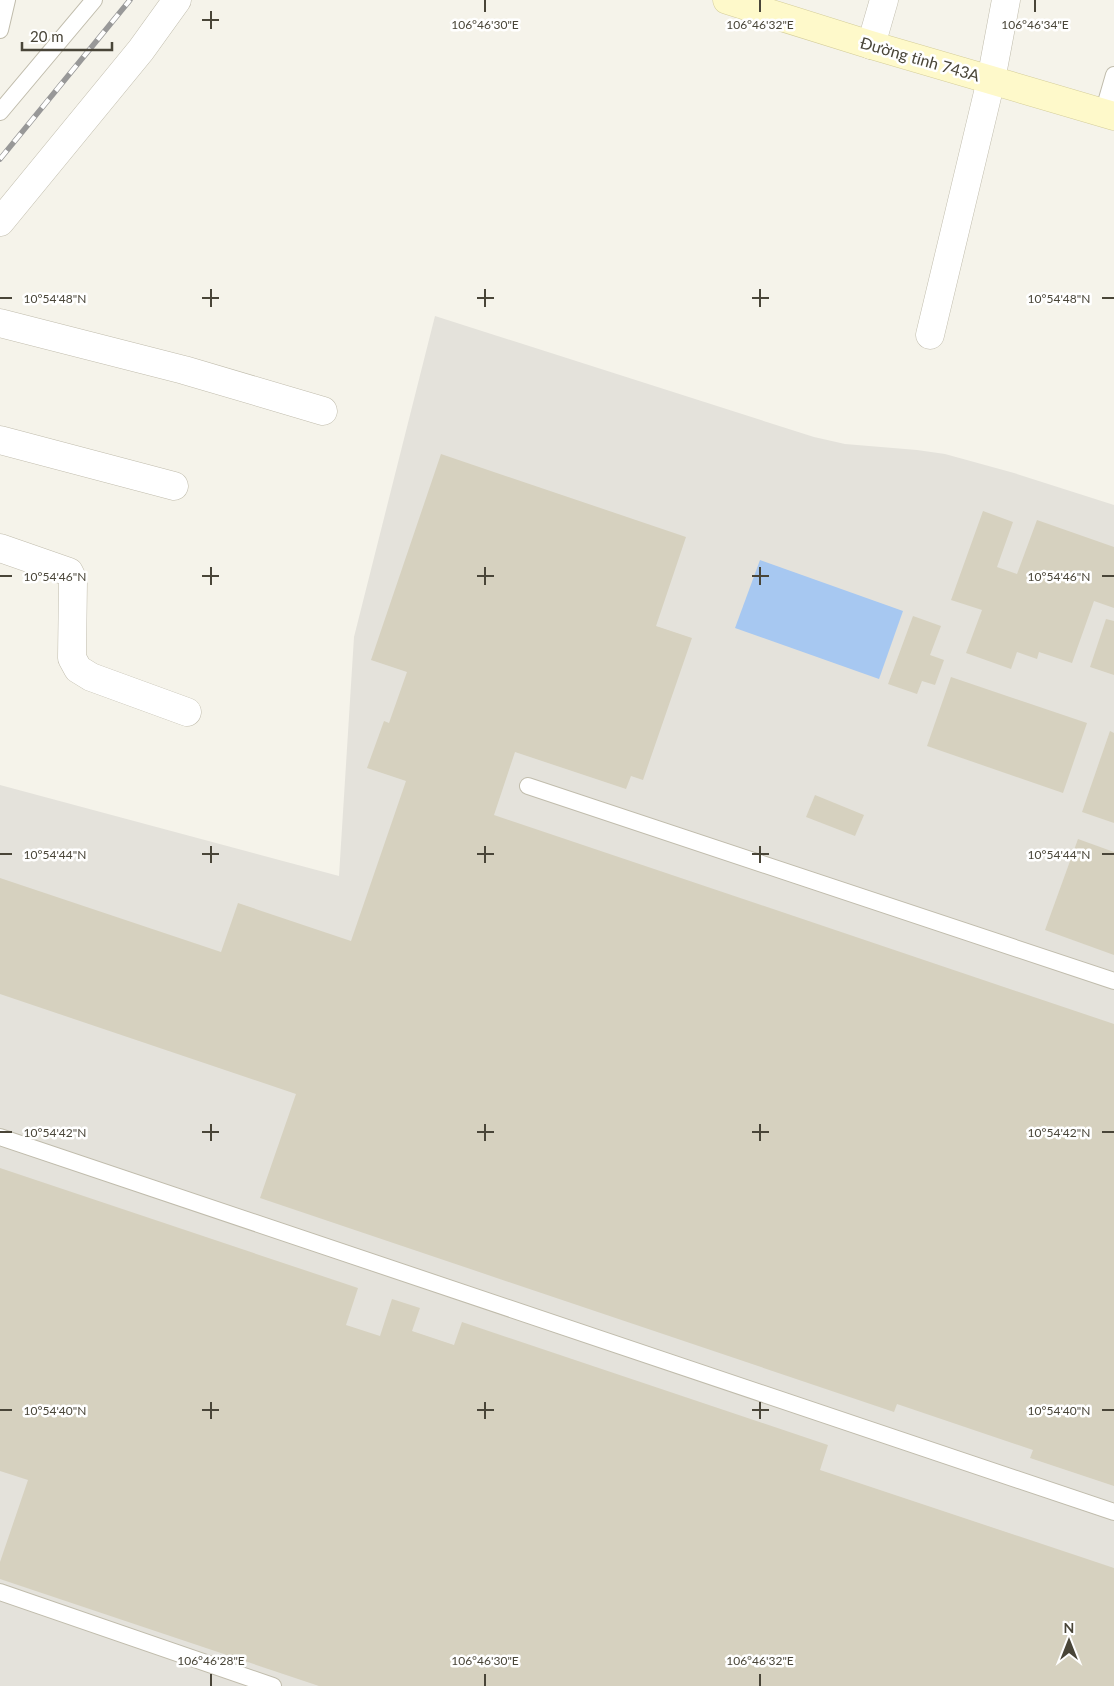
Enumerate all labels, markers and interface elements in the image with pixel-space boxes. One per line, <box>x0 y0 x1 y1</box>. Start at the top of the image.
text: 106°46'30"E <box>451 17 519 32</box>
text: 106°46'32"E <box>726 17 794 32</box>
text: 106°46'34"E <box>1001 17 1069 32</box>
scale bar <box>22 20 112 52</box>
text: 20 m <box>30 27 64 45</box>
street label: Đường tỉnh 743A <box>858 32 982 85</box>
text: 10°54'48"N <box>24 291 86 306</box>
text: 10°54'48"N <box>1028 291 1090 306</box>
text: 10°54'46"N <box>24 569 86 584</box>
text: 10°54'46"N <box>1028 569 1090 584</box>
text: 10°54'44"N <box>24 847 86 862</box>
text: 10°54'44"N <box>1028 847 1090 862</box>
text: 10°54'42"N <box>24 1125 86 1140</box>
text: 10°54'42"N <box>1028 1125 1090 1140</box>
text: 10°54'40"N <box>24 1403 86 1418</box>
text: 10°54'40"N <box>1028 1403 1090 1418</box>
north arrow <box>1044 1616 1094 1666</box>
text: N <box>1064 1619 1074 1636</box>
text: 106°46'28"E <box>177 1653 245 1668</box>
text: 106°46'30"E <box>451 1653 519 1668</box>
text: 106°46'32"E <box>726 1653 794 1668</box>

